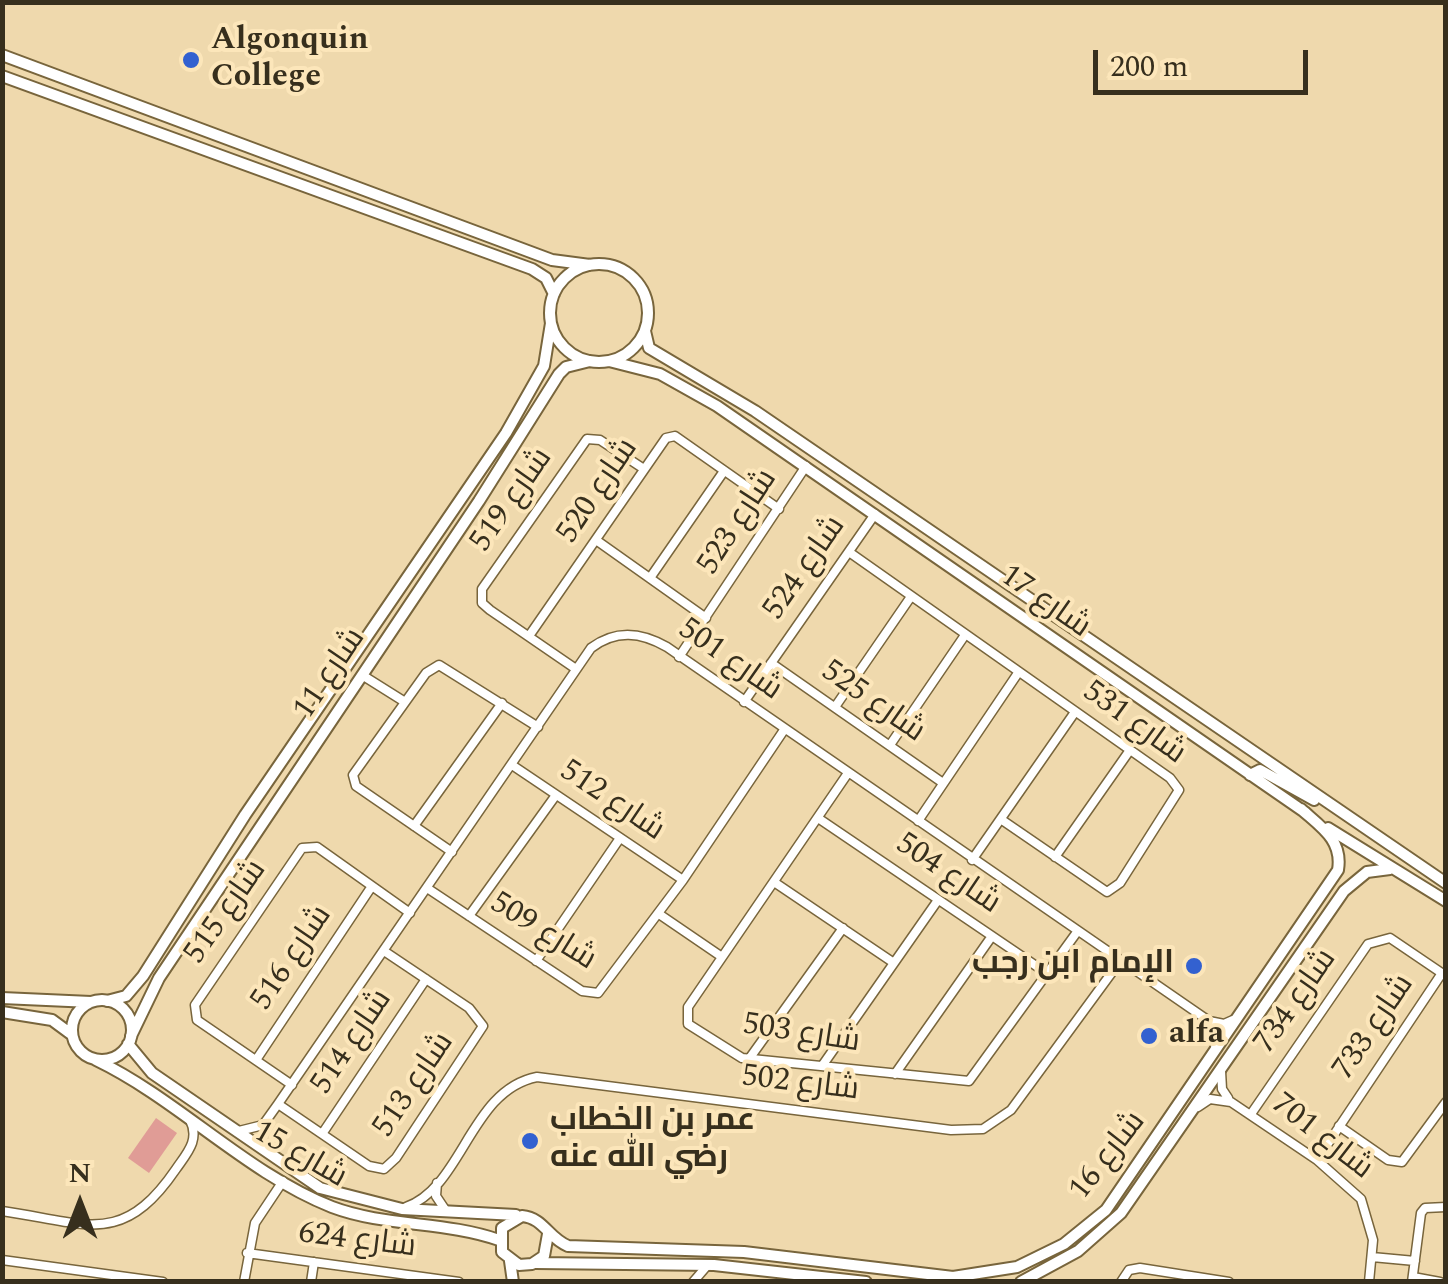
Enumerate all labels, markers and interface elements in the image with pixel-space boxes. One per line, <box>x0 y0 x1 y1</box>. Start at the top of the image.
place label: Algonquin College <box>211 23 368 98</box>
scale bar <box>1098 30 1313 92</box>
text: 200 m <box>1110 44 1188 90</box>
marker: Algonquin College <box>180 49 202 71</box>
street label: شارع 520 <box>550 432 648 552</box>
street label: شارع 519 <box>463 442 563 560</box>
street label: شارع 523 <box>691 463 787 583</box>
street label: شارع 524 <box>756 510 856 628</box>
street label: شارع 17 <box>991 558 1097 648</box>
street label: شارع 501 <box>670 611 788 711</box>
street label: شارع 11 <box>287 622 375 728</box>
street label: شارع 525 <box>813 653 931 753</box>
street label: شارع 531 <box>1074 674 1192 774</box>
street label: شارع 512 <box>551 753 671 851</box>
street label: شارع 504 <box>887 826 1007 924</box>
street label: شارع 515 <box>177 854 277 972</box>
street label: شارع 509 <box>482 885 602 981</box>
street label: شارع 516 <box>244 899 342 1019</box>
street label: شارع 734 <box>1247 943 1347 1061</box>
place label: الإمام ابن رجب <box>972 947 1174 985</box>
marker: الإمام ابن رجب <box>1183 955 1205 977</box>
street label: شارع 733 <box>1326 968 1424 1088</box>
street label: شارع 514 <box>304 983 402 1103</box>
street label: شارع 503 <box>740 1007 862 1063</box>
place label: alfa <box>1169 1017 1224 1055</box>
marker: alfa <box>1138 1025 1160 1047</box>
street label: شارع 513 <box>366 1026 464 1146</box>
street label: شارع 502 <box>739 1059 861 1111</box>
street label: شارع 701 <box>1263 1087 1379 1189</box>
place label: عمر بن الخطاب رضي الله عنه <box>550 1104 755 1179</box>
street label: شارع 16 <box>1062 1105 1156 1209</box>
street label: شارع 15 <box>245 1114 353 1198</box>
marker: عمر بن الخطاب رضي الله عنه <box>519 1130 541 1152</box>
text: N <box>69 1152 91 1195</box>
north arrow <box>30 1154 130 1254</box>
street label: شارع 624 <box>296 1216 418 1268</box>

